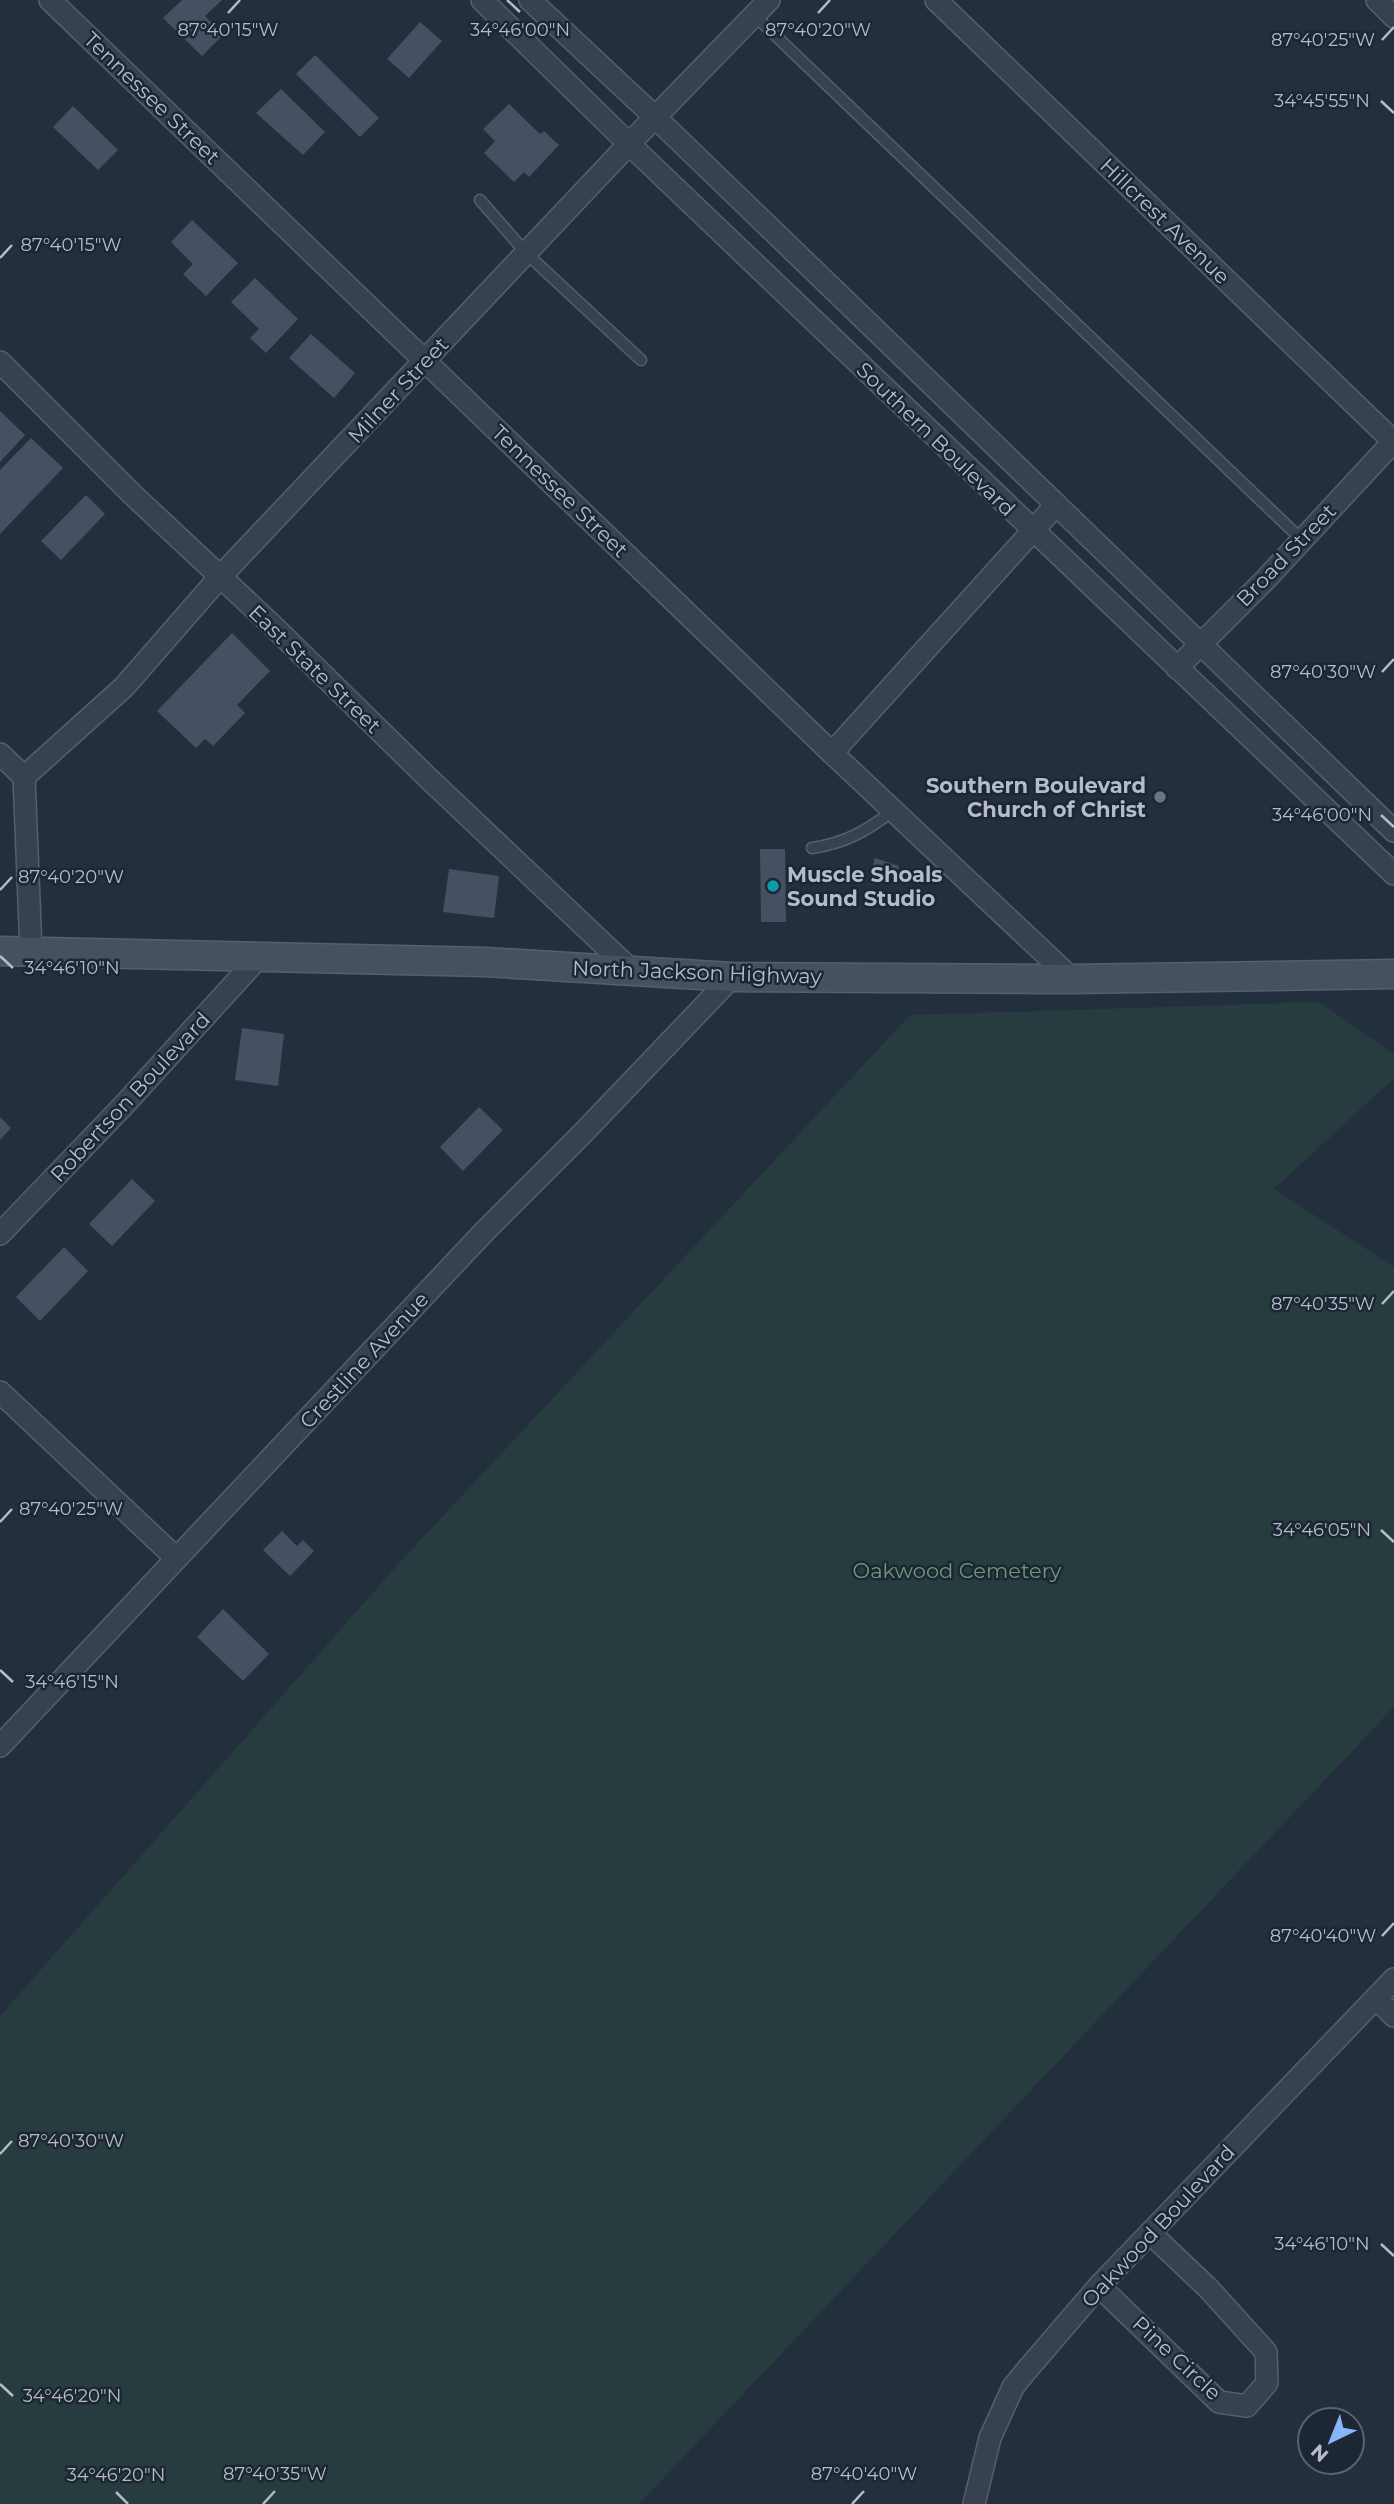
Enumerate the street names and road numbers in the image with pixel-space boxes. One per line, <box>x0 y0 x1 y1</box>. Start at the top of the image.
street label: Tennessee Street <box>79 27 225 169</box>
street label: Hillcrest Avenue <box>1095 153 1235 289</box>
street label: Milner Street <box>343 332 453 448</box>
street label: Southern Boulevard <box>852 357 1020 521</box>
street label: Tennessee Street <box>487 420 633 562</box>
street label: Broad Street <box>1231 499 1341 611</box>
street label: East State Street <box>244 600 386 738</box>
street label: North Jackson Highway <box>572 955 823 989</box>
street label: Robertson Boulevard <box>45 1007 215 1187</box>
street label: Crestline Avenue <box>294 1287 434 1433</box>
street label: Oakwood Boulevard <box>1076 2140 1240 2312</box>
street label: Pine Circle <box>1128 2311 1226 2405</box>

